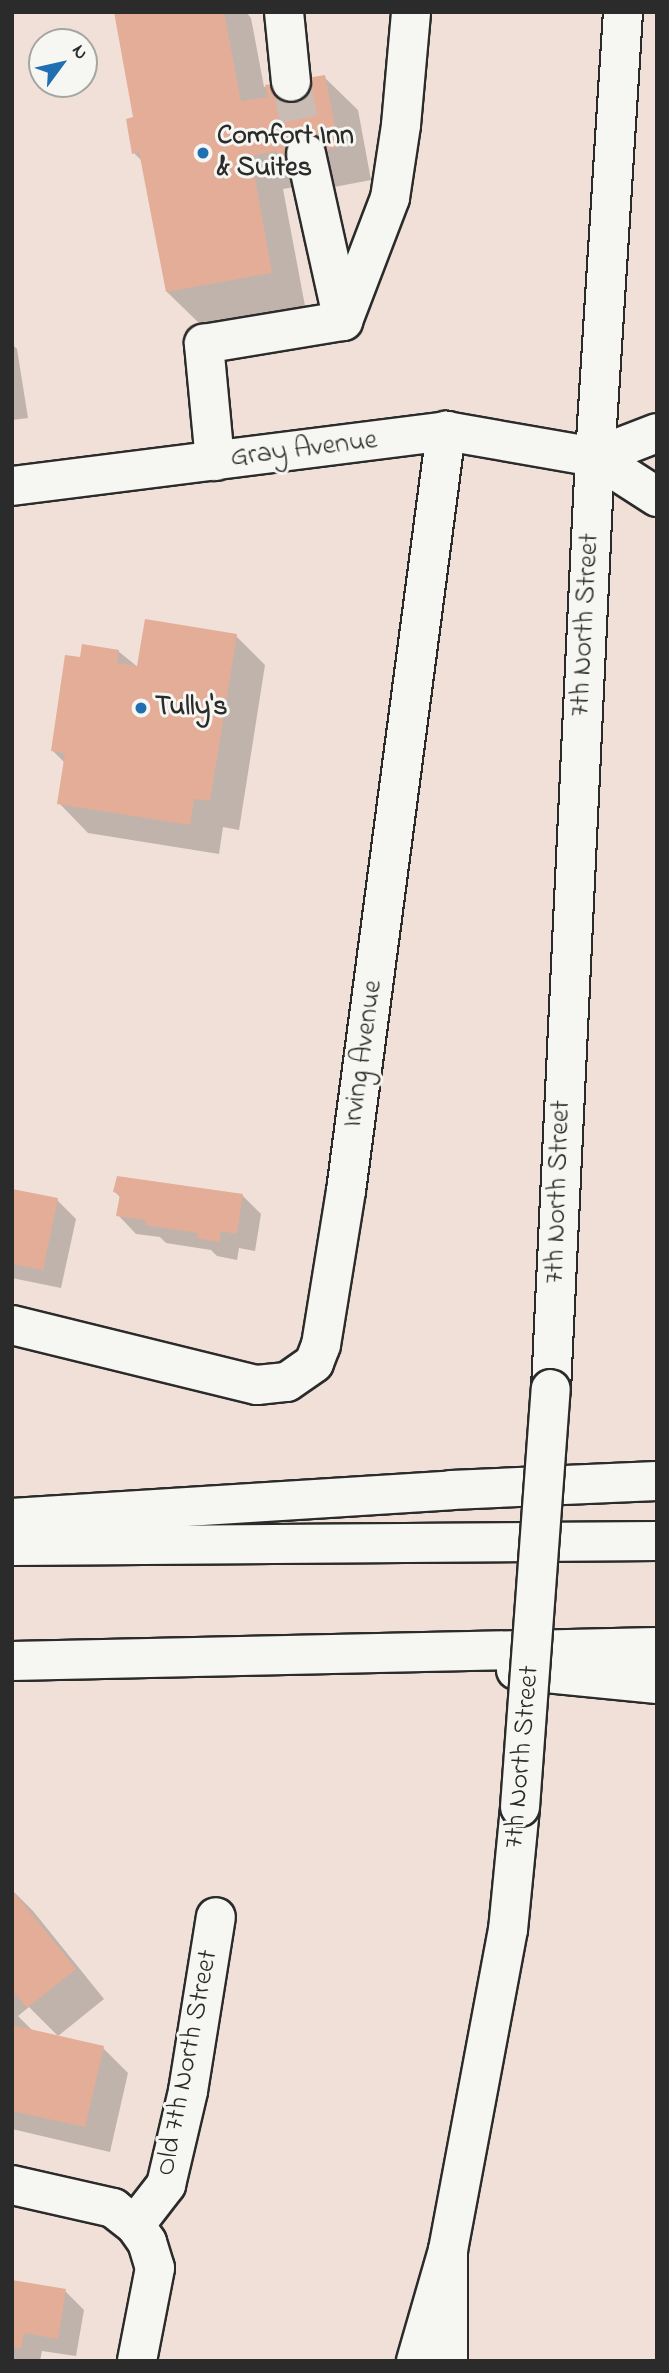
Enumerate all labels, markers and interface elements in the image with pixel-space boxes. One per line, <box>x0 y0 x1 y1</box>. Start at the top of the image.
north arrow <box>28 28 98 98</box>
text: N <box>65 40 94 65</box>
place label: Comfort Inn & Suites <box>217 120 354 186</box>
marker: Comfort Inn & Suites <box>195 145 211 161</box>
street label: Gray Avenue <box>229 424 379 476</box>
street label: 7th North Street <box>564 532 608 718</box>
place label: Tully's <box>155 691 227 725</box>
marker: Tully's <box>133 700 149 716</box>
street label: Irving Avenue <box>337 978 391 1130</box>
street label: 7th North Street <box>539 1100 579 1284</box>
street label: 7th North Street <box>498 1664 548 1850</box>
street label: Old 7th North Street <box>150 1947 226 2179</box>

